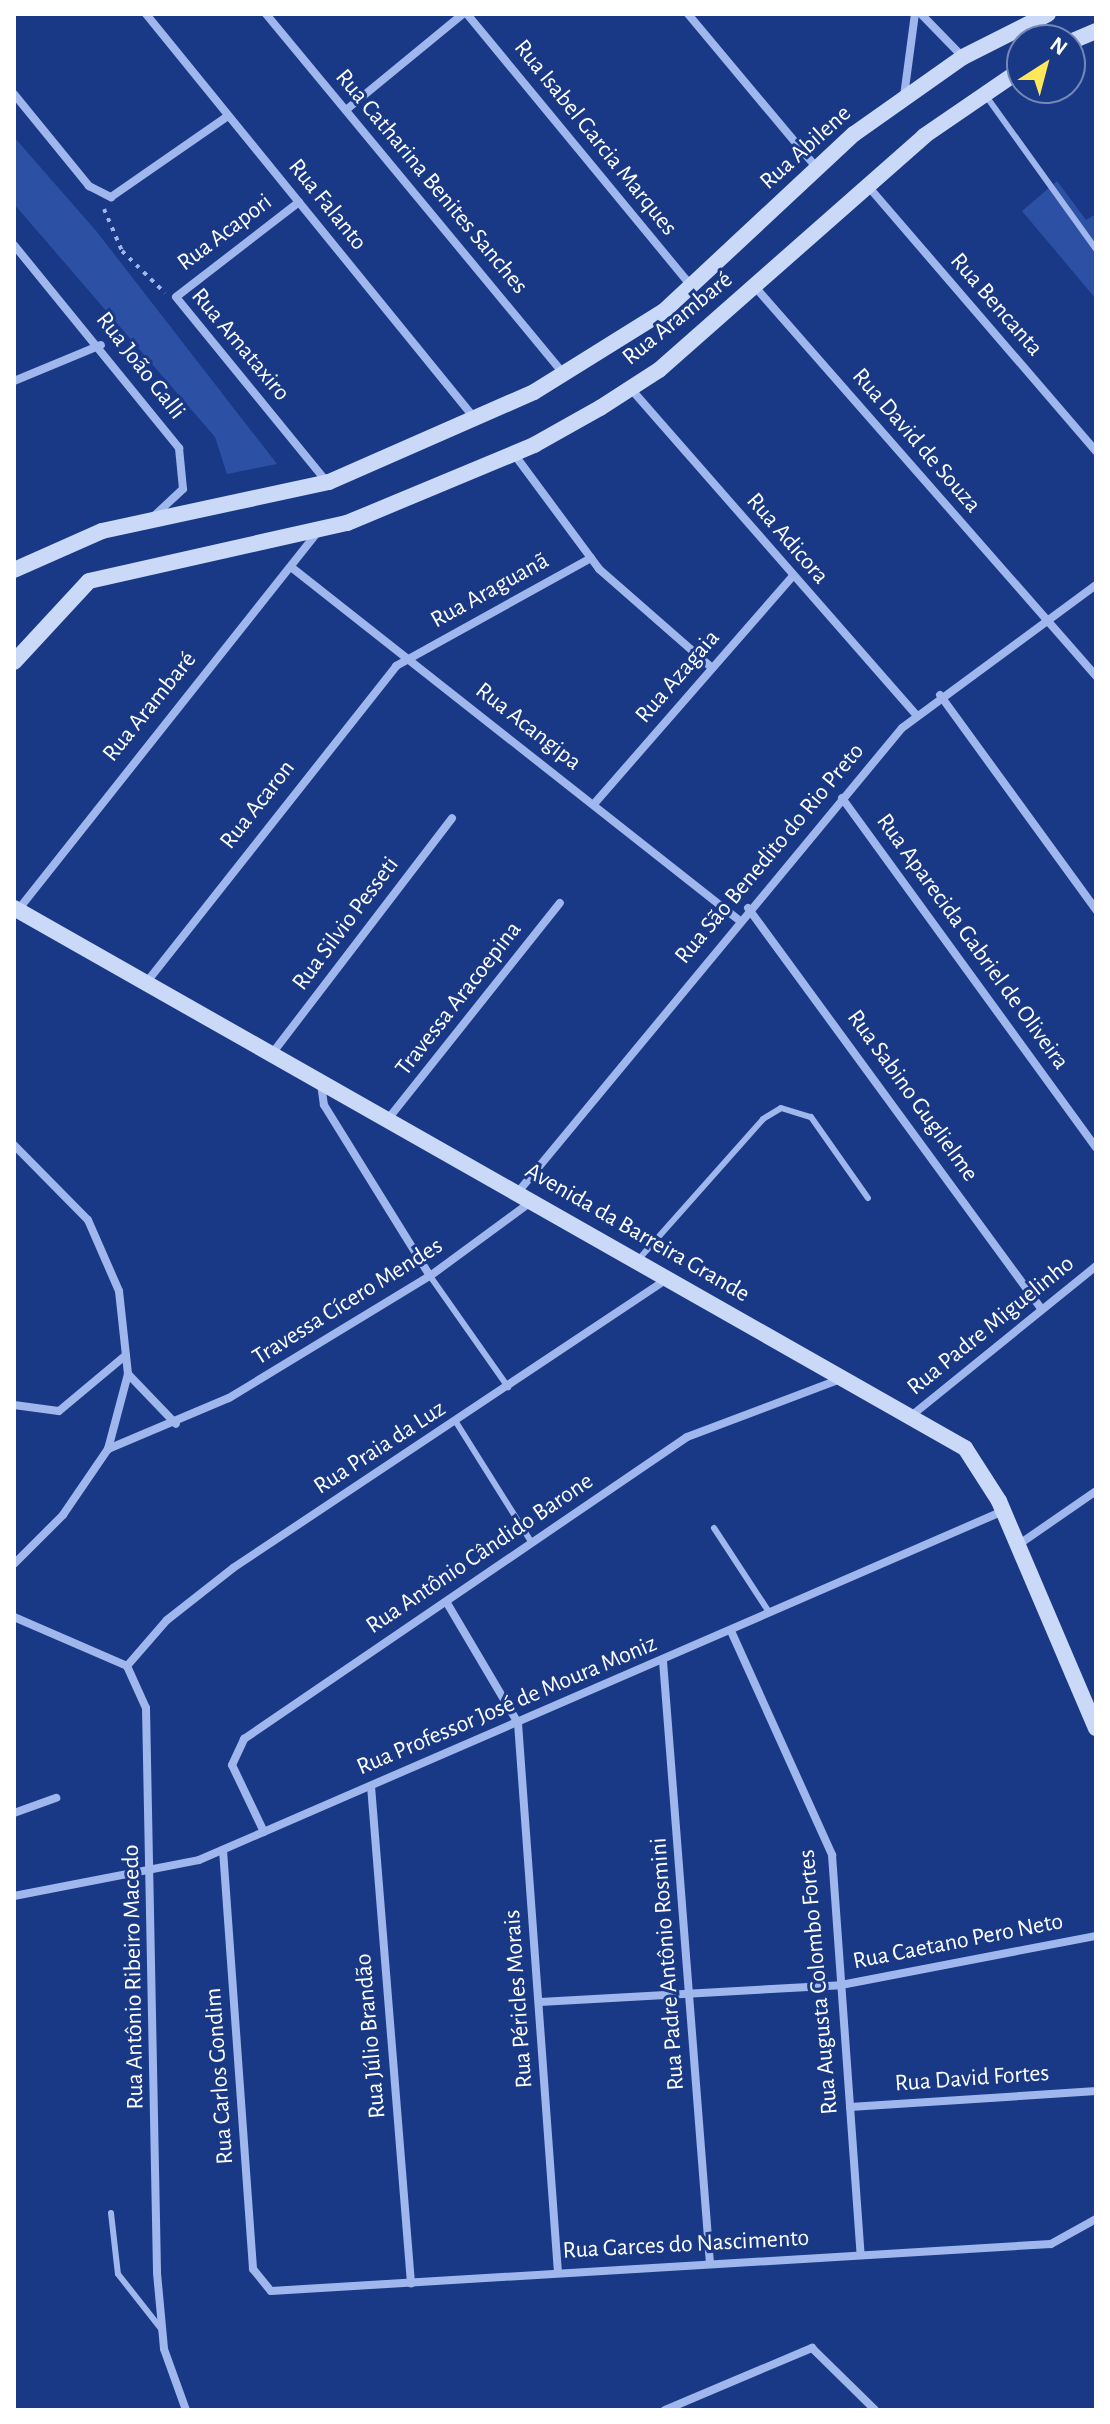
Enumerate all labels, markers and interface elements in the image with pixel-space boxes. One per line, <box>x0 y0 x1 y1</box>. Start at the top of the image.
north arrow <box>1006 24 1086 104</box>
text: N <box>1046 33 1072 60</box>
street label: Rua Isabel Garcia Marques <box>507 34 683 242</box>
street label: Rua Catharina Benites Sanches <box>329 64 533 300</box>
street label: Rua Abilene <box>755 100 857 196</box>
street label: Rua Falanto <box>281 154 373 256</box>
street label: Rua Acapori <box>172 188 278 278</box>
street label: Rua Bencanta <box>943 248 1049 362</box>
street label: Rua Arambaré <box>617 266 739 372</box>
street label: Rua Amataxiro <box>184 283 296 407</box>
street label: Rua João Galli <box>89 306 191 426</box>
street label: Rua David de Souza <box>845 363 987 519</box>
street label: Rua Adicora <box>740 488 834 590</box>
street label: Rua Araguanã <box>426 547 554 635</box>
street label: Rua Azagaia <box>630 624 726 730</box>
street label: Rua Arambaré <box>97 646 203 768</box>
street label: Rua Acangipa <box>469 677 587 777</box>
street label: Rua São Benedito do Rio Preto <box>669 738 871 970</box>
street label: Rua Acaron <box>214 755 302 855</box>
street label: Rua Aparecida Gabriel de Oliveira <box>869 808 1075 1076</box>
street label: Rua Silvio Pesseti <box>286 852 406 996</box>
street label: Travessa Aracoepina <box>390 916 528 1082</box>
street label: Rua Sabino Guglielme <box>840 1005 984 1187</box>
street label: Avenida da Barreira Grande <box>520 1157 754 1309</box>
street label: Travessa Cícero Mendes <box>248 1232 448 1372</box>
street label: Rua Padre Miguelinho <box>902 1250 1080 1402</box>
street label: Rua Praia da Luz <box>309 1395 451 1501</box>
street label: Rua Antônio Cândido Barone <box>361 1467 599 1641</box>
street label: Rua Professor José de Moura Moniz <box>353 1630 661 1782</box>
street label: Rua Padre Antônio Rosmini <box>645 1837 691 2091</box>
street label: Rua Antônio Ribeiro Macedo <box>117 1844 151 2110</box>
street label: Rua Augusta Colombo Fortes <box>793 1848 845 2116</box>
street label: Rua Caetano Pero Neto <box>850 1907 1066 1977</box>
street label: Rua Péricles Morais <box>498 1909 540 2089</box>
street label: Rua Júlio Brandão <box>349 1952 393 2120</box>
street label: Rua Carlos Gondim <box>199 1987 241 2165</box>
street label: Rua David Fortes <box>894 2059 1050 2099</box>
street label: Rua Garces do Nascimento <box>562 2224 810 2266</box>

